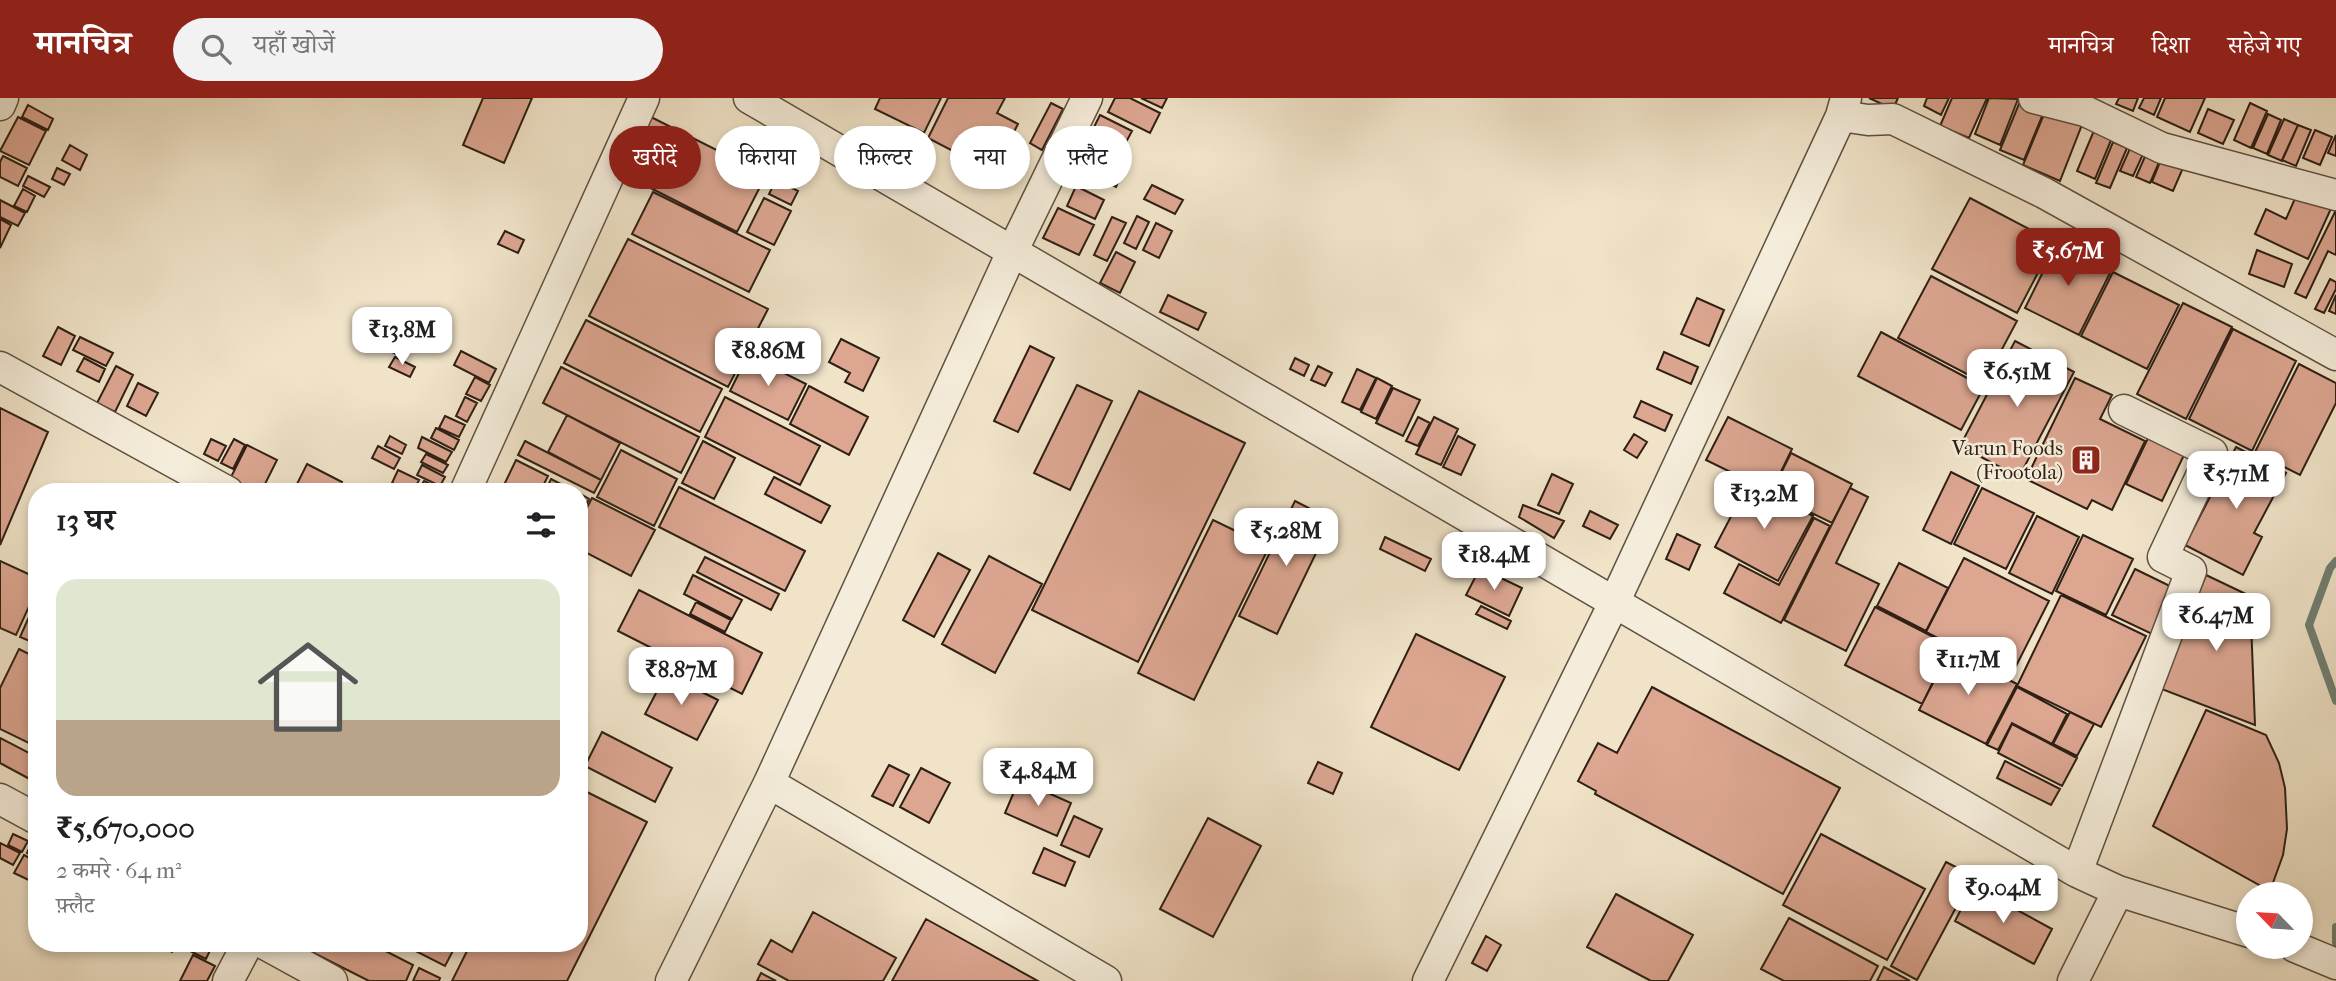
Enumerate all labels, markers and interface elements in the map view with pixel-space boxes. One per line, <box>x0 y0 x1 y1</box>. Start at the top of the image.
search box <box>173 18 663 81</box>
text: मानचित्र <box>35 24 131 63</box>
text: यहाँ खोजें <box>253 29 335 60</box>
icon: search <box>197 30 235 68</box>
text: मानचित्र <box>2048 31 2113 59</box>
text: दिशा <box>2151 31 2190 59</box>
text: सहेजे गए <box>2228 31 2301 59</box>
chip: खरीदें <box>609 126 701 189</box>
chip: किराया <box>715 126 820 189</box>
chip: फ़िल्टर <box>834 126 936 189</box>
chip: नया <box>950 126 1030 189</box>
chip: फ़्लैट <box>1044 126 1132 189</box>
pin: ₹5.67M <box>2011 228 2125 288</box>
text: ₹5.67M <box>2032 237 2104 264</box>
pin: ₹13.8M <box>345 308 459 367</box>
text: ₹13.8M <box>368 316 436 343</box>
pin: ₹8.86M <box>711 328 825 388</box>
text: ₹8.86M <box>731 337 805 364</box>
pin: ₹6.51M <box>1960 350 2074 409</box>
text: ₹6.51M <box>1983 358 2051 385</box>
place label: Varun Foods (Frootola) <box>1951 436 2063 484</box>
building icon: Varun Foods (Frootola) <box>2069 443 2103 477</box>
pin: ₹5.71M <box>2179 452 2293 511</box>
text: ₹5.71M <box>2203 460 2269 487</box>
pin: ₹13.2M <box>1707 472 1821 531</box>
text: ₹13.2M <box>1730 480 1798 507</box>
text: 13 घर <box>56 503 115 538</box>
icon: filters <box>522 506 560 544</box>
pin: ₹5.28M <box>1229 508 1343 568</box>
text: ₹5.28M <box>1250 517 1322 544</box>
pin: ₹18.4M <box>1437 532 1551 592</box>
text: ₹18.4M <box>1458 541 1530 568</box>
pin: ₹6.47M <box>2159 594 2273 653</box>
text: ₹6.47M <box>2178 602 2254 629</box>
icon: home <box>245 624 371 750</box>
pin: ₹11.7M <box>1911 638 2025 697</box>
text: ₹11.7M <box>1936 646 2000 673</box>
pin: ₹8.87M <box>624 648 738 707</box>
text: ₹8.87M <box>645 656 717 683</box>
pin: ₹4.84M <box>981 748 1095 808</box>
text: ₹4.84M <box>999 757 1077 784</box>
text: ₹5,670,000 <box>56 811 195 846</box>
text: 2 कमरे · 64 m² <box>56 857 182 884</box>
pin: ₹9.04M <box>1946 866 2060 925</box>
text: ₹9.04M <box>1965 874 2041 901</box>
north arrow <box>2236 882 2314 959</box>
map controls <box>2236 882 2313 959</box>
text: फ़्लैट <box>56 892 94 919</box>

